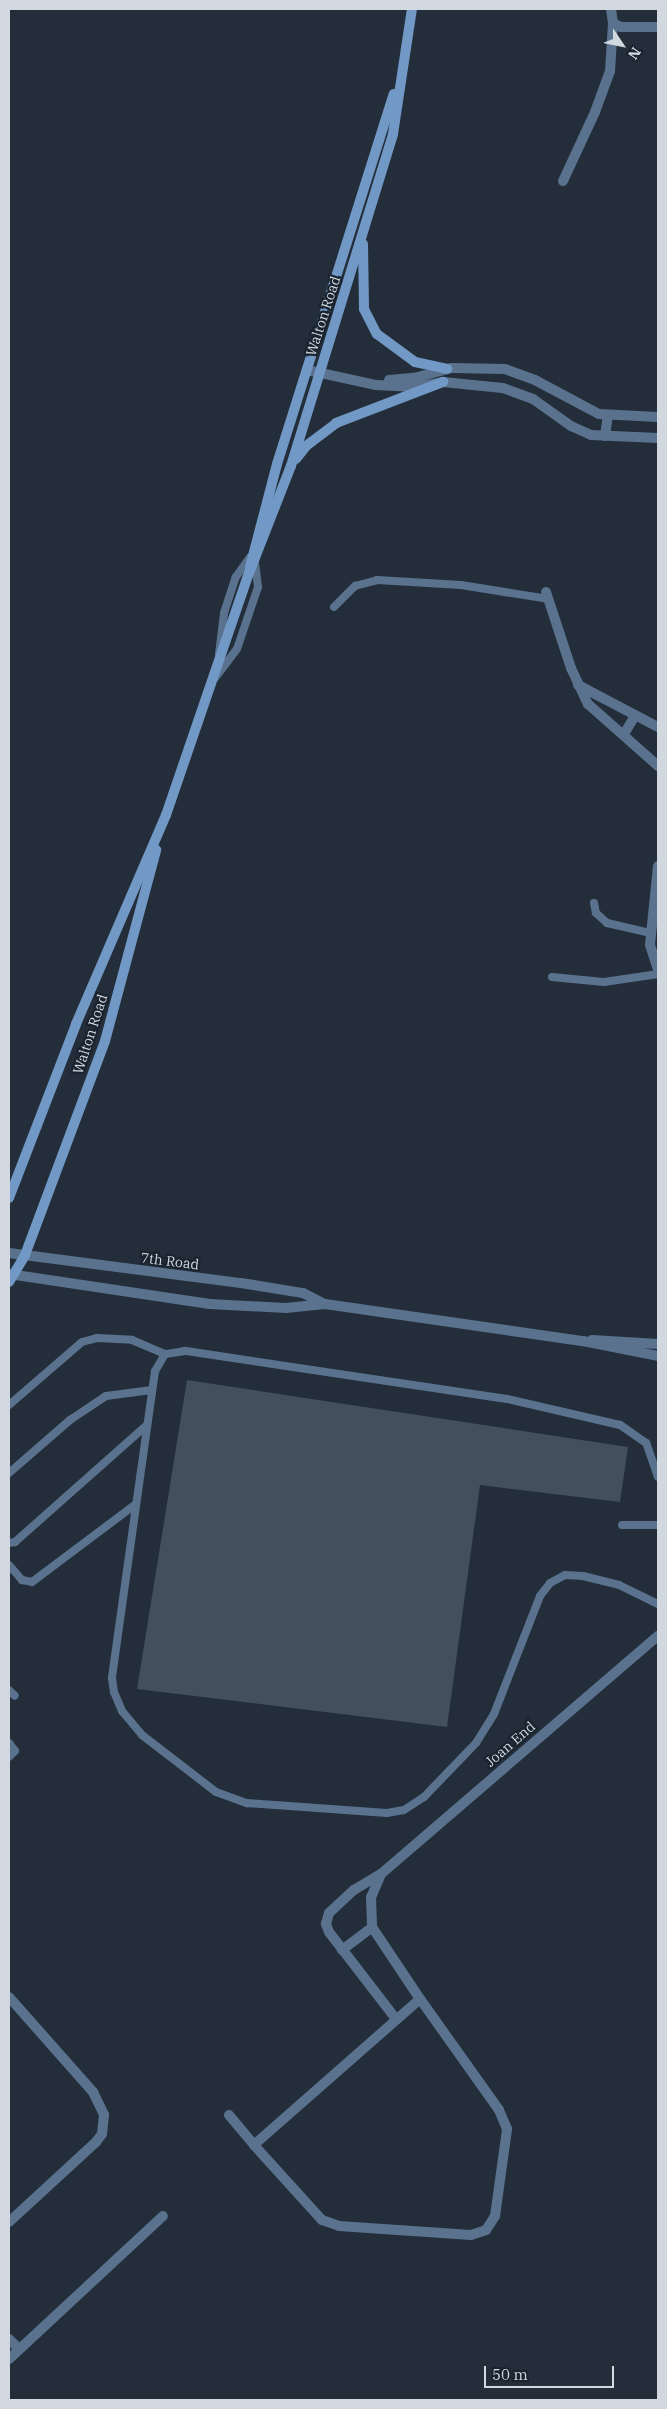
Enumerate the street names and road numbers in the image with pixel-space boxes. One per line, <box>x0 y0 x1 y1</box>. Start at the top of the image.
street label: Walton Road <box>302 274 344 358</box>
street label: Walton Road <box>69 992 111 1076</box>
street label: 7th Road <box>140 1249 200 1273</box>
street label: Joan End <box>482 1718 538 1770</box>

